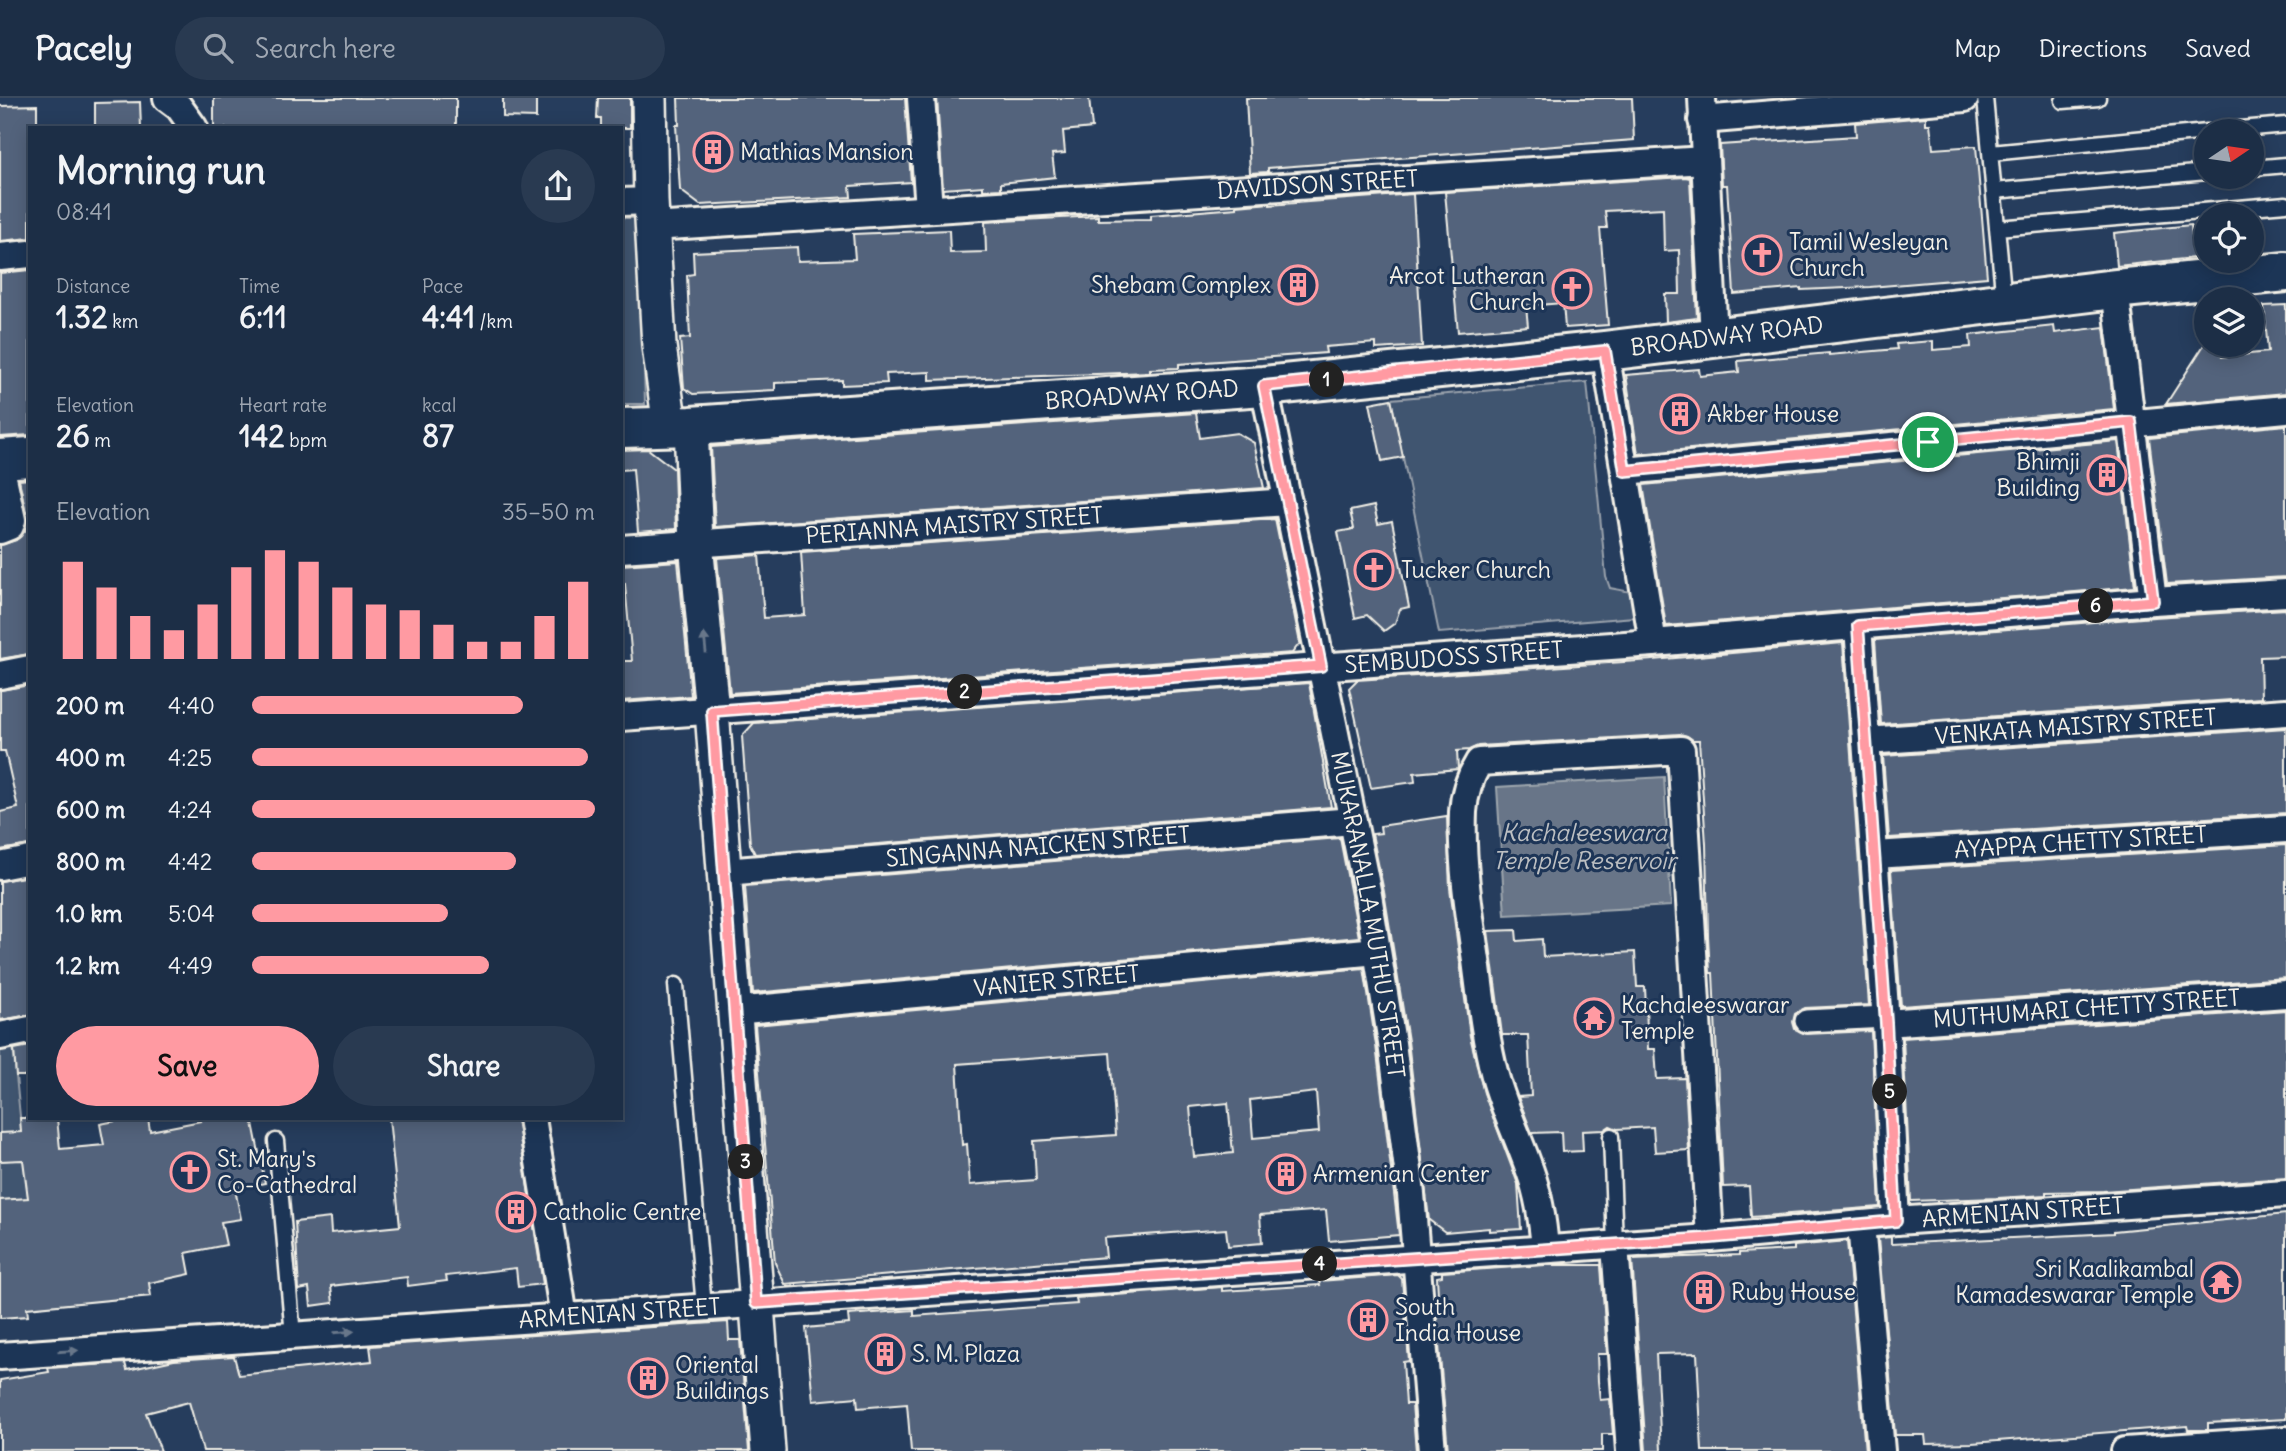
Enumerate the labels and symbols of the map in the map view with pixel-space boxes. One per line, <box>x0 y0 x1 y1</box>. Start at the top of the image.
north arrow <box>2194 119 2264 189</box>
building icon: Mathias Mansion <box>692 131 734 173</box>
place label: Mathias Mansion <box>740 137 914 166</box>
street label: DAVIDSON STREET <box>1216 163 1419 205</box>
place label: Tamil Wesleyan Church <box>1789 227 1949 282</box>
church icon: Tamil Wesleyan Church <box>1741 234 1783 276</box>
place label: Arcot Lutheran Church <box>1389 261 1545 316</box>
building icon: Shebam Complex <box>1277 264 1319 306</box>
church icon: Arcot Lutheran Church <box>1551 268 1593 310</box>
place label: Shebam Complex <box>1091 270 1271 299</box>
street label: BROADWAY ROAD <box>1629 310 1825 362</box>
pin: 1 <box>1310 362 1344 398</box>
street label: BROADWAY ROAD <box>1044 373 1240 415</box>
building icon: Akber House <box>1659 393 1701 435</box>
place label: Akber House <box>1707 399 1839 428</box>
pin <box>1898 412 1958 472</box>
place label: Bhimji Building <box>1996 447 2080 502</box>
building icon: Bhimji Building <box>2086 454 2128 496</box>
street label: PERIANNA MAISTRY STREET <box>804 500 1104 550</box>
church icon: Tucker Church <box>1353 549 1395 591</box>
place label: Tucker Church <box>1401 555 1551 584</box>
pin: 6 <box>2078 588 2114 624</box>
one-way arrow <box>700 632 711 654</box>
street label: SEMBUDOSS STREET <box>1343 634 1564 679</box>
pin: 2 <box>948 674 982 710</box>
street label: VENKATA MAISTRY STREET <box>1934 702 2217 750</box>
street label: MUKARANALLA MUTHU STREET <box>1325 749 1411 1080</box>
water label: Kachaleeswara Temple Reservoir <box>1492 817 1679 875</box>
street label: SINGANNA NAICKEN STREET <box>885 819 1191 873</box>
street label: AYAPPA CHETTY STREET <box>1953 819 2208 864</box>
street label: VANIER STREET <box>972 958 1141 1003</box>
street label: MUTHUMARI CHETTY STREET <box>1932 982 2241 1034</box>
place label: Kachaleeswarar Temple <box>1621 990 1790 1045</box>
temple icon: Kachaleeswarar Temple <box>1573 997 1615 1039</box>
pin: 5 <box>1872 1074 1908 1110</box>
place label: St. Mary's Co-Cathedral <box>217 1144 357 1199</box>
pin: 3 <box>728 1144 764 1180</box>
church icon: St. Mary's Co-Cathedral <box>169 1151 211 1193</box>
building icon: Armenian Center <box>1265 1153 1307 1195</box>
place label: Armenian Center <box>1313 1159 1490 1188</box>
street label: ARMENIAN STREET <box>1921 1190 2125 1233</box>
building icon: Catholic Centre <box>495 1191 537 1233</box>
place label: Catholic Centre <box>543 1197 701 1226</box>
pin: 4 <box>1302 1246 1338 1282</box>
place label: Sri Kaalikambal Kamadeswarar Temple <box>1955 1254 2194 1309</box>
temple icon: Sri Kaalikambal Kamadeswarar Temple <box>2200 1261 2242 1303</box>
building icon: Ruby House <box>1683 1271 1725 1313</box>
place label: Ruby House <box>1731 1277 1856 1306</box>
street label: ARMENIAN STREET <box>518 1291 721 1334</box>
place label: South India House <box>1395 1292 1521 1347</box>
building icon: South India House <box>1347 1299 1389 1341</box>
one-way arrow <box>333 1326 355 1337</box>
building icon: S. M. Plaza <box>864 1333 906 1375</box>
place label: S. M. Plaza <box>912 1339 1020 1368</box>
one-way arrow <box>57 1345 79 1356</box>
place label: Oriental Buildings <box>675 1350 769 1405</box>
building icon: Oriental Buildings <box>627 1357 669 1399</box>

